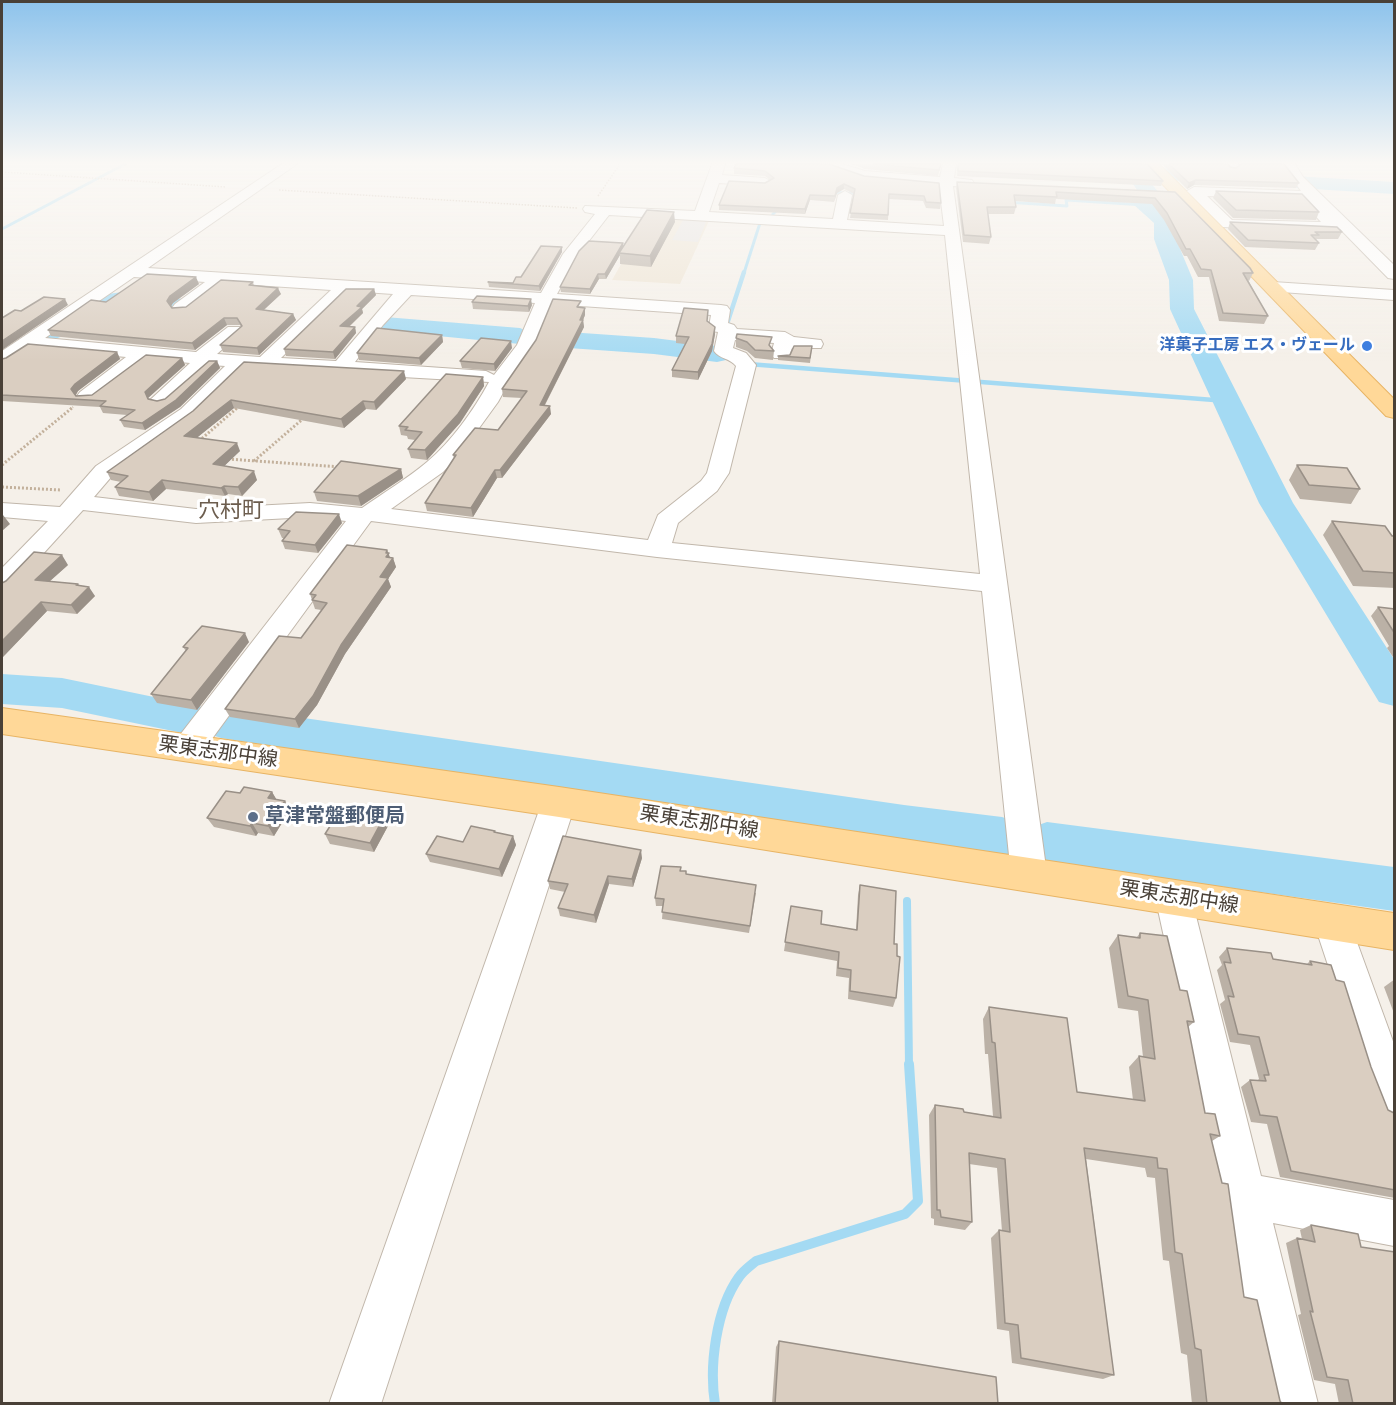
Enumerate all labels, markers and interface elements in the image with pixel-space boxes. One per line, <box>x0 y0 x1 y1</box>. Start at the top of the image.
place label: 洋菓子工房 エス・ヴェール <box>1160 336 1355 356</box>
marker: 洋菓子工房 エス・ヴェール <box>1360 339 1374 353</box>
district label: 穴村町 <box>198 498 264 524</box>
street label: 栗東志那中線 <box>157 733 279 773</box>
street label: 栗東志那中線 <box>638 802 760 844</box>
place label: 草津常盤郵便局 <box>265 805 405 829</box>
marker: 草津常盤郵便局 <box>246 810 260 824</box>
street label: 栗東志那中線 <box>1118 877 1240 919</box>

